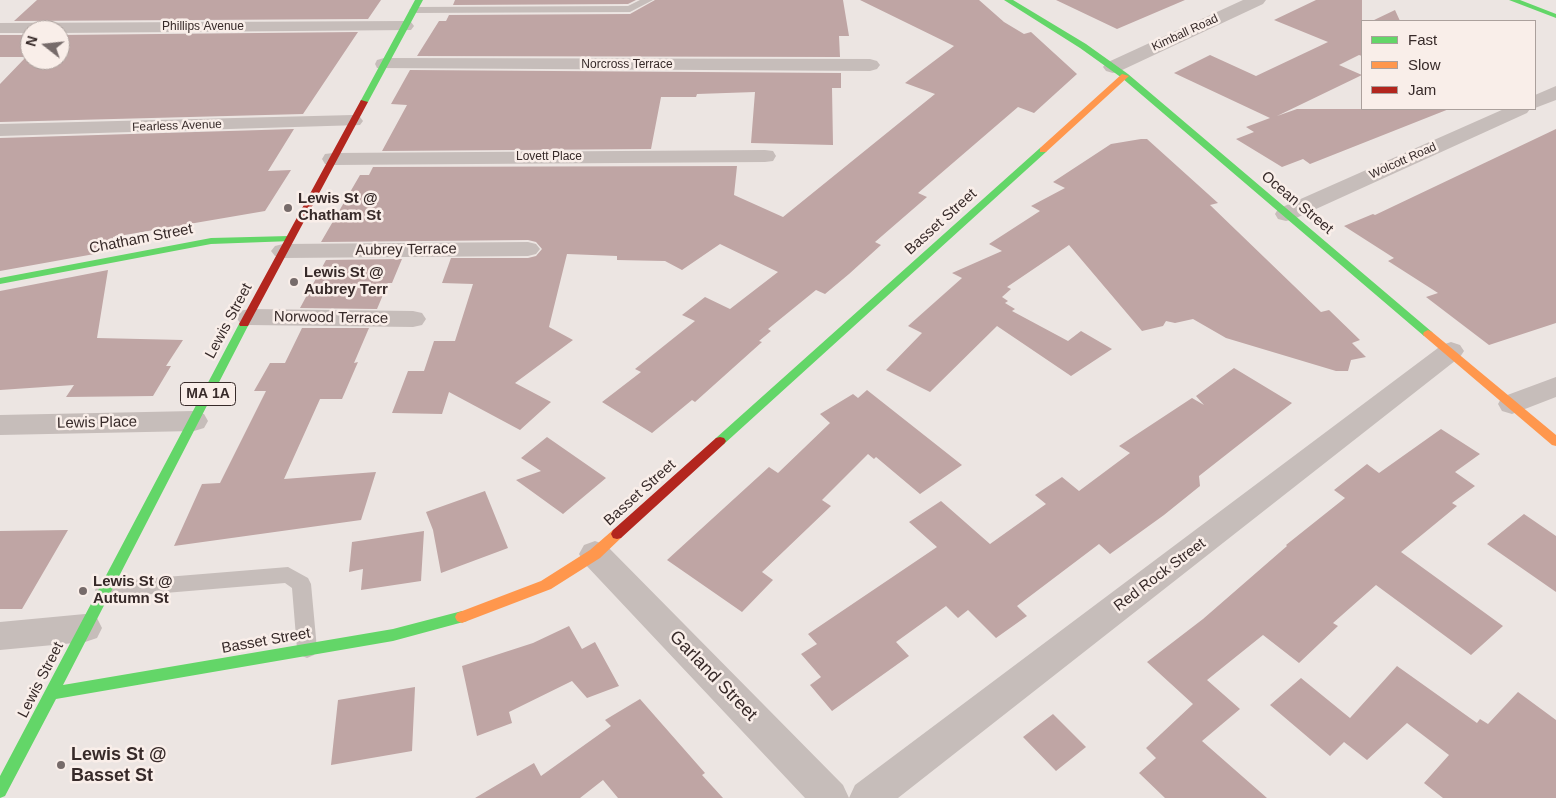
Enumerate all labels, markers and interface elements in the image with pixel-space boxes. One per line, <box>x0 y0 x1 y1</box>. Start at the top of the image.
street label: Kimball Road <box>1150 11 1220 55</box>
north arrow <box>20 20 70 70</box>
street label: Phillips Avenue <box>162 20 244 34</box>
legend <box>1361 20 1536 110</box>
text: Fast <box>1408 31 1437 48</box>
text: N <box>22 34 41 48</box>
text: Slow <box>1408 56 1441 73</box>
street label: Norcross Terrace <box>581 58 673 72</box>
text: Jam <box>1408 81 1436 98</box>
street label: Fearless Avenue <box>132 117 222 135</box>
street label: Wolcott Road <box>1367 140 1439 182</box>
street label: Lovett Place <box>516 150 582 164</box>
street label: Ocean Street <box>1257 168 1337 238</box>
street label: Basset Street <box>902 185 980 259</box>
place label: Lewis St @ Chatham St <box>298 190 381 225</box>
marker: Lewis St @ Chatham St <box>282 202 294 214</box>
street label: Chatham Street <box>88 220 194 258</box>
street label: Aubrey Terrace <box>355 240 457 260</box>
place label: Lewis St @ Aubrey Terr <box>304 264 388 299</box>
marker: Lewis St @ Aubrey Terr <box>288 276 300 288</box>
street label: Lewis Street <box>202 280 256 362</box>
street label: Norwood Terrace <box>274 308 388 328</box>
road number: MA 1A <box>180 382 236 406</box>
street label: Lewis Place <box>57 413 137 433</box>
street label: Basset Street <box>601 456 679 530</box>
street label: Red Rock Street <box>1111 535 1209 615</box>
place label: Lewis St @ Autumn St <box>93 573 173 608</box>
marker: Lewis St @ Autumn St <box>77 585 89 597</box>
street label: Basset Street <box>220 624 312 658</box>
street label: Garland Street <box>665 626 761 726</box>
street label: Lewis Street <box>14 639 68 721</box>
place label: Lewis St @ Basset St <box>71 744 167 786</box>
marker: Lewis St @ Basset St <box>55 759 67 771</box>

